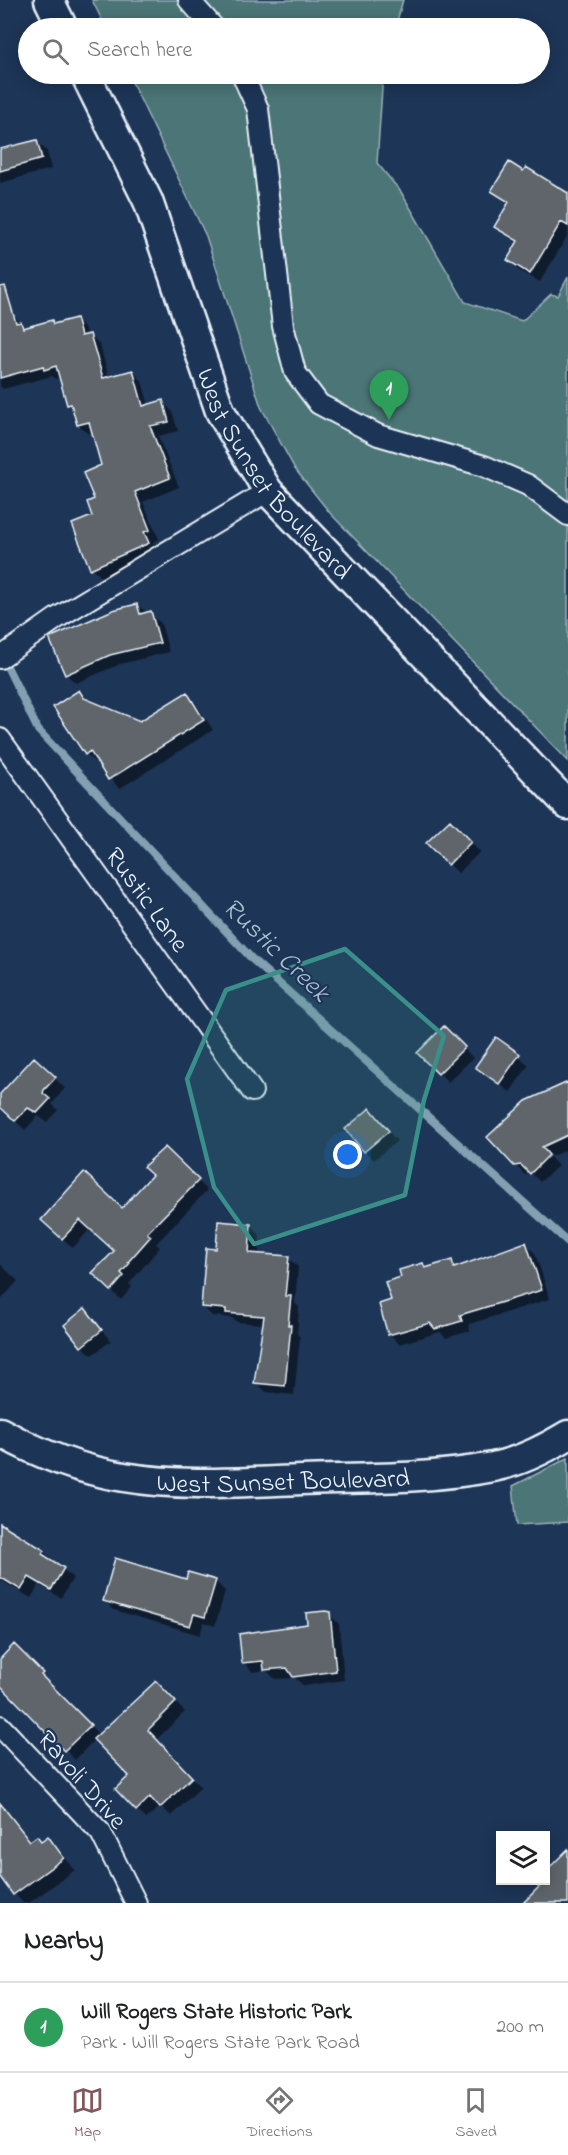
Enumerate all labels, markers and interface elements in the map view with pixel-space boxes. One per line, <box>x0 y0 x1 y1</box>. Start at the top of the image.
search box <box>18 18 550 84</box>
icon: search <box>39 35 72 68</box>
text: Search here <box>87 35 192 67</box>
street label: West Sunset Boulevard <box>185 364 360 590</box>
pin: 1 <box>370 370 408 420</box>
street label: Rustic Lane <box>94 840 197 962</box>
water label: Rustic Creek <box>213 890 339 1013</box>
your location <box>333 1140 362 1169</box>
street label: West Sunset Boulevard <box>155 1461 411 1505</box>
street label: Ravoli Drive <box>27 1723 135 1839</box>
map controls <box>496 1831 550 1885</box>
button: layers <box>496 1831 550 1885</box>
text: Nearby <box>24 1923 103 1961</box>
text: Will Rogers State Historic Park <box>81 1997 352 2029</box>
text: 1 <box>40 2013 47 2042</box>
text: 200 m <box>496 2013 544 2042</box>
text: Park · Will Rogers State Park Road <box>81 2029 360 2058</box>
tab: Map <box>71 2084 104 2144</box>
tab: Directions <box>246 2084 313 2144</box>
tab: Saved <box>455 2084 497 2144</box>

